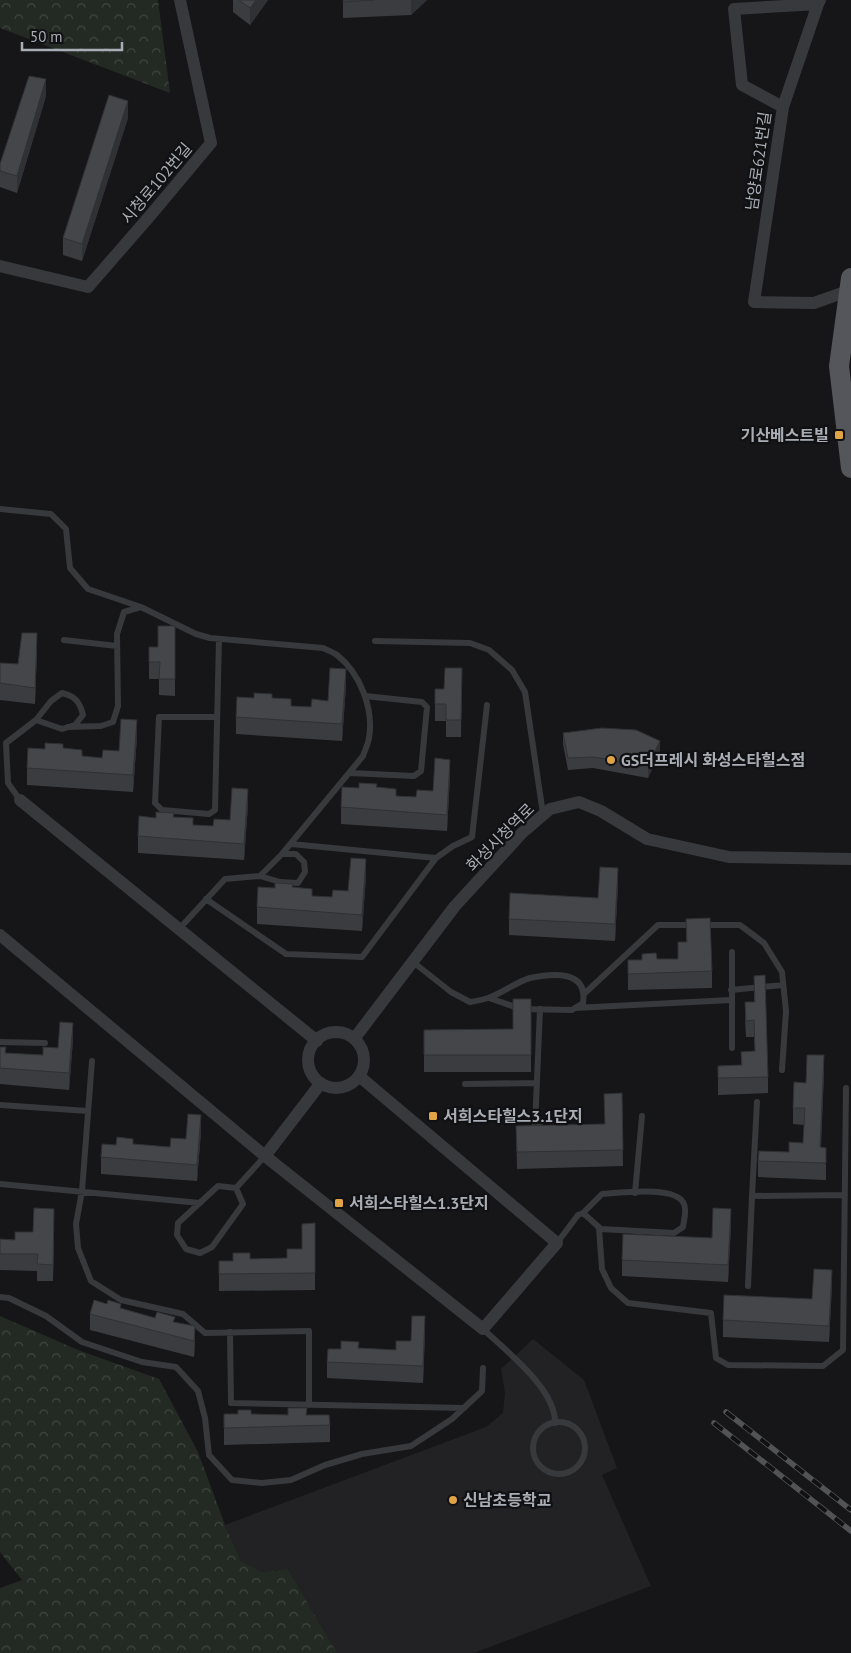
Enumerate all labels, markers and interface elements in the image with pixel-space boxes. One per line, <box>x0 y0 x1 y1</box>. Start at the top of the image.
scale bar <box>22 20 122 52</box>
text: 50 m <box>30 27 63 46</box>
street label: 남양로621번길 <box>741 110 775 212</box>
street label: 시청로102번길 <box>116 138 196 228</box>
place label: 기산베스트빌 <box>741 425 829 445</box>
marker: 기산베스트빌 <box>833 429 845 441</box>
place label: GS더프레시 화성스타힐스점 <box>621 750 805 770</box>
marker: GS더프레시 화성스타힐스점 <box>605 754 617 766</box>
street label: 화성시청역로 <box>462 799 538 875</box>
place label: 서희스타힐스3.1단지 <box>443 1106 583 1126</box>
marker: 서희스타힐스3.1단지 <box>427 1110 439 1122</box>
place label: 서희스타힐스1.3단지 <box>349 1193 489 1213</box>
marker: 서희스타힐스1.3단지 <box>333 1197 345 1209</box>
place label: 신남초등학교 <box>463 1490 552 1510</box>
marker: 신남초등학교 <box>447 1494 459 1506</box>

